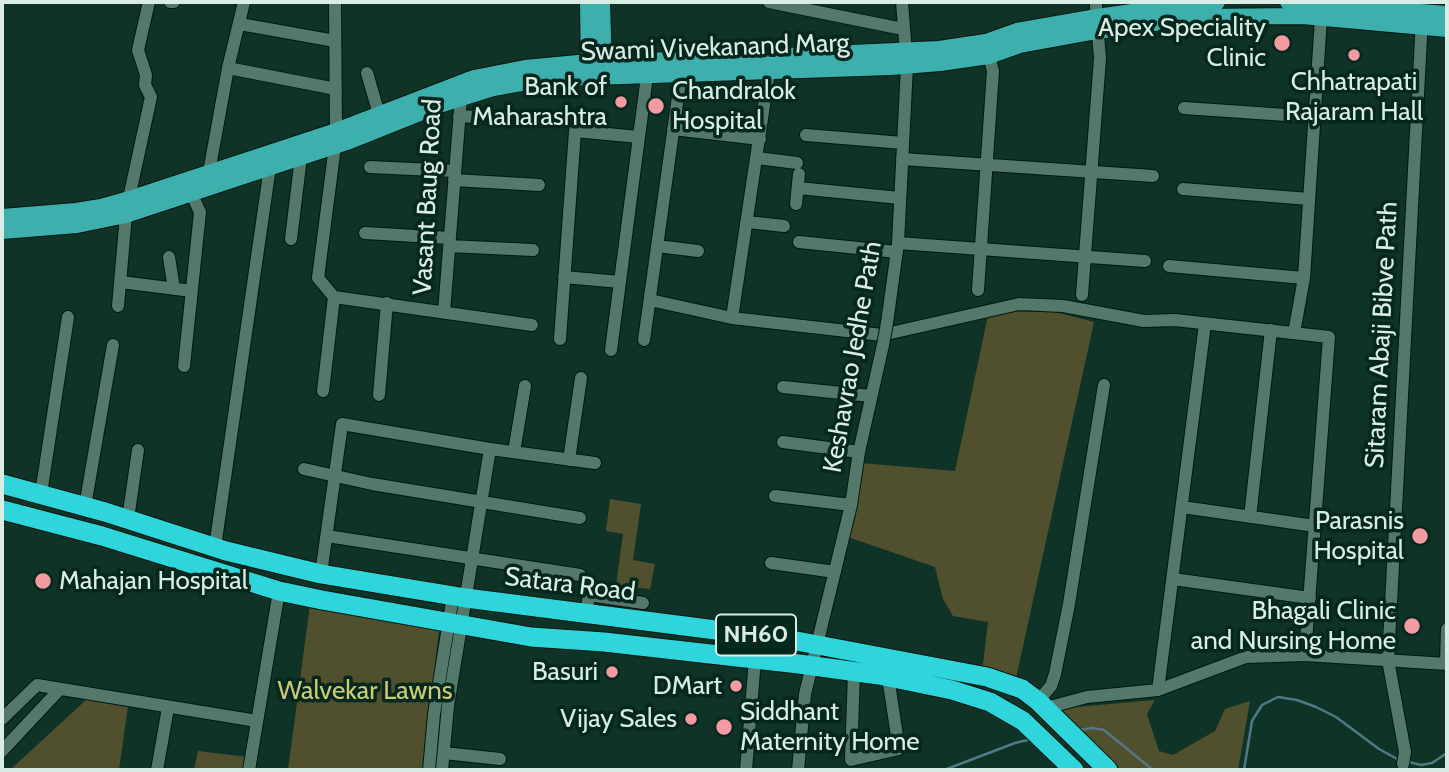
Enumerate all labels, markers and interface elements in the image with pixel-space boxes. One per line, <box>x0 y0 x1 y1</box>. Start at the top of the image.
place label: Apex Speciality Clinic <box>1098 12 1266 74</box>
street label: Swami Vivekanand Marg <box>580 28 850 68</box>
marker: Apex Speciality Clinic <box>1272 33 1292 53</box>
marker: Chhatrapati Rajaram Hall <box>1346 47 1362 63</box>
place label: Chhatrapati Rajaram Hall <box>1285 66 1423 128</box>
place label: Bank of Maharashtra <box>473 71 607 132</box>
place label: Chandralok Hospital <box>672 75 796 136</box>
marker: Bank of Maharashtra <box>613 94 629 110</box>
marker: Chandralok Hospital <box>646 96 666 116</box>
street label: Vasant Baug Road <box>407 98 449 296</box>
street label: Sitaram Abaji Bibve Path <box>1359 201 1405 469</box>
street label: Keshavrao Jedhe Path <box>817 239 889 475</box>
place label: Parasnis Hospital <box>1314 505 1404 566</box>
marker: Parasnis Hospital <box>1410 526 1430 546</box>
street label: Satara Road <box>503 562 637 608</box>
place label: Mahajan Hospital <box>59 565 248 597</box>
marker: Mahajan Hospital <box>33 571 53 591</box>
place label: Bhagali Clinic and Nursing Home <box>1191 595 1396 656</box>
road number: NH60 <box>716 614 796 656</box>
marker: Bhagali Clinic and Nursing Home <box>1402 616 1422 636</box>
place label: Basuri <box>532 656 598 688</box>
marker: Basuri <box>604 664 620 680</box>
place label: DMart <box>653 670 722 702</box>
park label: Walvekar Lawns <box>277 675 453 707</box>
marker: DMart <box>728 678 744 694</box>
place label: Siddhant Maternity Home <box>740 696 920 758</box>
place label: Vijay Sales <box>560 703 677 735</box>
marker: Vijay Sales <box>683 711 699 727</box>
marker: Siddhant Maternity Home <box>714 717 734 737</box>

